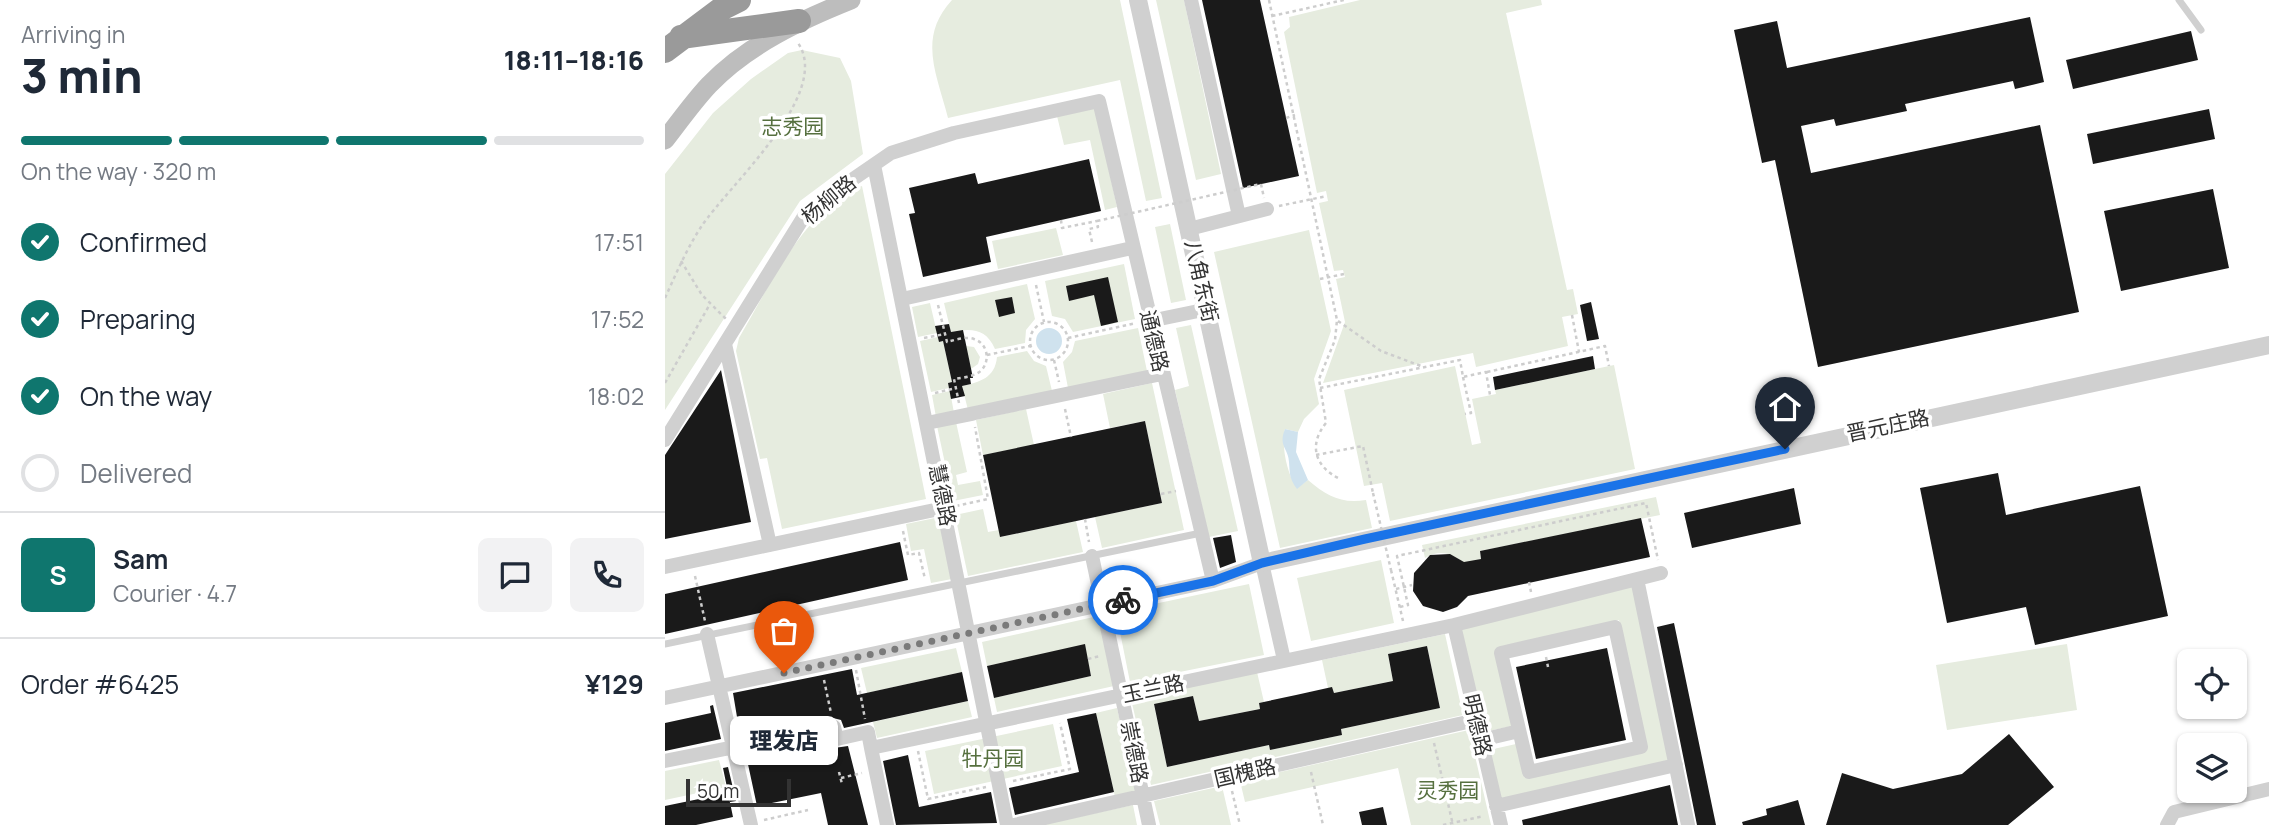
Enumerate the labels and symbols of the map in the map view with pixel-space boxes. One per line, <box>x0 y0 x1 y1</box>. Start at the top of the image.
park label: 志秀园 <box>762 112 825 140</box>
street label: 杨柳路 <box>795 168 861 230</box>
street label: 八角东街 <box>1179 237 1225 325</box>
street label: 通德路 <box>1134 307 1176 375</box>
pin <box>1755 377 1815 449</box>
street label: 晋元庄路 <box>1844 403 1932 447</box>
street label: 慧德路 <box>923 461 963 528</box>
courier <box>1088 565 1158 635</box>
pin <box>754 601 814 673</box>
street label: 玉兰路 <box>1119 668 1187 708</box>
street label: 明德路 <box>1457 691 1499 759</box>
callout: 理发店 <box>730 715 838 764</box>
street label: 崇德路 <box>1115 718 1155 785</box>
park label: 牡丹园 <box>962 744 1025 772</box>
street label: 国槐路 <box>1211 751 1279 793</box>
scale bar <box>686 776 791 808</box>
park label: 灵秀园 <box>1417 776 1480 804</box>

